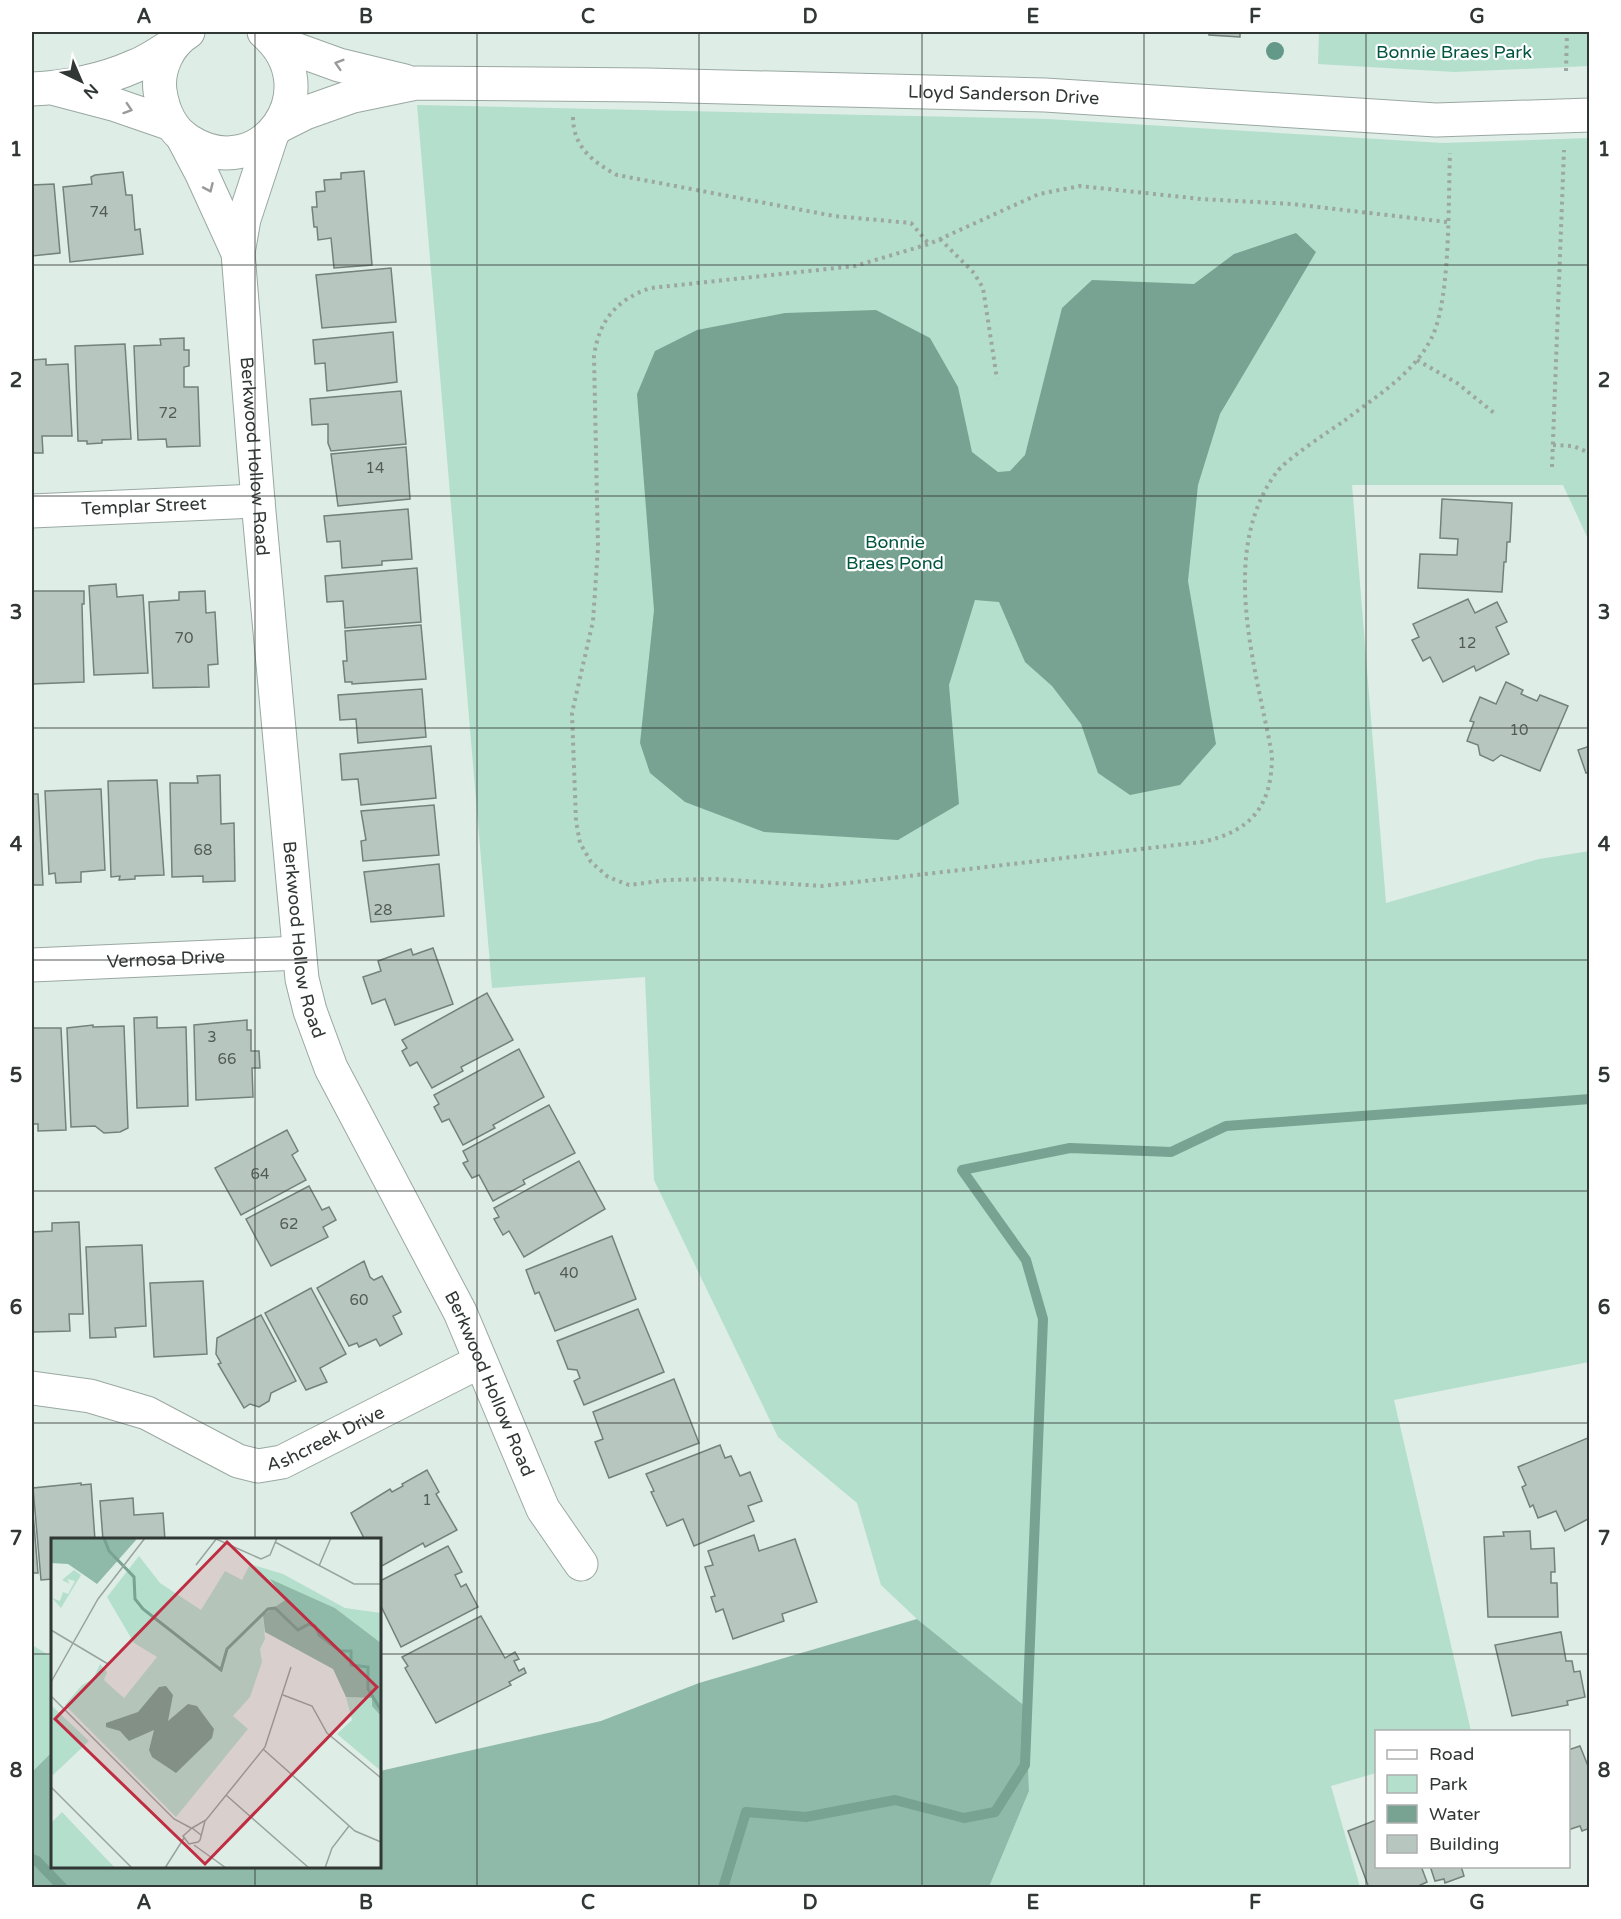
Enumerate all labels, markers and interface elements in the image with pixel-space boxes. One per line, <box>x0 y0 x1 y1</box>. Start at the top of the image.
text: A <box>137 5 152 29</box>
text: B <box>359 5 373 29</box>
text: C <box>581 5 595 29</box>
text: D <box>802 5 818 29</box>
text: E <box>1027 5 1040 29</box>
text: F <box>1249 5 1261 29</box>
text: G <box>1469 5 1485 29</box>
park label: Bonnie Braes Park <box>1376 41 1532 63</box>
north arrow <box>51 51 111 111</box>
one-way arrow <box>334 59 345 71</box>
text: N <box>79 79 102 103</box>
street label: Lloyd Sanderson Drive <box>908 81 1100 109</box>
one-way arrow <box>122 102 133 114</box>
text: 1 <box>10 138 22 162</box>
text: 1 <box>1598 138 1610 162</box>
one-way arrow <box>201 182 213 193</box>
house number: 74 <box>90 203 108 221</box>
street label: Berkwood Hollow Road <box>235 356 274 557</box>
text: 2 <box>10 369 22 393</box>
text: 2 <box>1598 369 1610 393</box>
house number: 72 <box>159 404 177 422</box>
house number: 14 <box>366 459 384 477</box>
street label: Templar Street <box>81 492 207 520</box>
park label: Bonnie Braes Pond <box>846 531 944 574</box>
text: 3 <box>10 601 22 625</box>
text: 3 <box>1598 601 1610 625</box>
house number: 70 <box>175 629 193 647</box>
house number: 12 <box>1458 634 1476 652</box>
house number: 10 <box>1510 721 1528 739</box>
text: 4 <box>10 833 23 857</box>
text: 4 <box>1598 833 1611 857</box>
street label: Berkwood Hollow Road <box>278 840 330 1041</box>
house number: 68 <box>194 841 212 859</box>
house number: 28 <box>374 901 392 919</box>
street label: Vernosa Drive <box>106 945 225 973</box>
house number: 3 <box>207 1028 217 1046</box>
house number: 66 <box>218 1050 236 1068</box>
text: 5 <box>10 1064 22 1088</box>
text: 5 <box>1598 1064 1610 1088</box>
house number: 64 <box>251 1165 269 1183</box>
house number: 62 <box>280 1215 298 1233</box>
house number: 40 <box>560 1264 578 1282</box>
street label: Berkwood Hollow Road <box>440 1287 539 1480</box>
house number: 60 <box>350 1291 368 1309</box>
text: 6 <box>10 1296 22 1320</box>
text: 6 <box>1598 1296 1610 1320</box>
street label: Ashcreek Drive <box>265 1401 388 1475</box>
house number: 1 <box>422 1491 432 1509</box>
text: 7 <box>10 1527 22 1551</box>
text: 7 <box>1598 1527 1610 1551</box>
inset map <box>51 1538 381 1868</box>
legend <box>1375 1730 1570 1868</box>
text: Road <box>1429 1743 1474 1765</box>
text: 8 <box>10 1759 22 1783</box>
text: 8 <box>1598 1759 1610 1783</box>
text: Park <box>1429 1773 1468 1795</box>
text: Water <box>1429 1803 1480 1825</box>
text: Building <box>1429 1833 1499 1855</box>
text: A <box>137 1891 152 1915</box>
text: B <box>359 1891 373 1915</box>
text: C <box>581 1891 595 1915</box>
text: D <box>802 1891 818 1915</box>
text: E <box>1027 1891 1040 1915</box>
text: F <box>1249 1891 1261 1915</box>
text: G <box>1469 1891 1485 1915</box>

